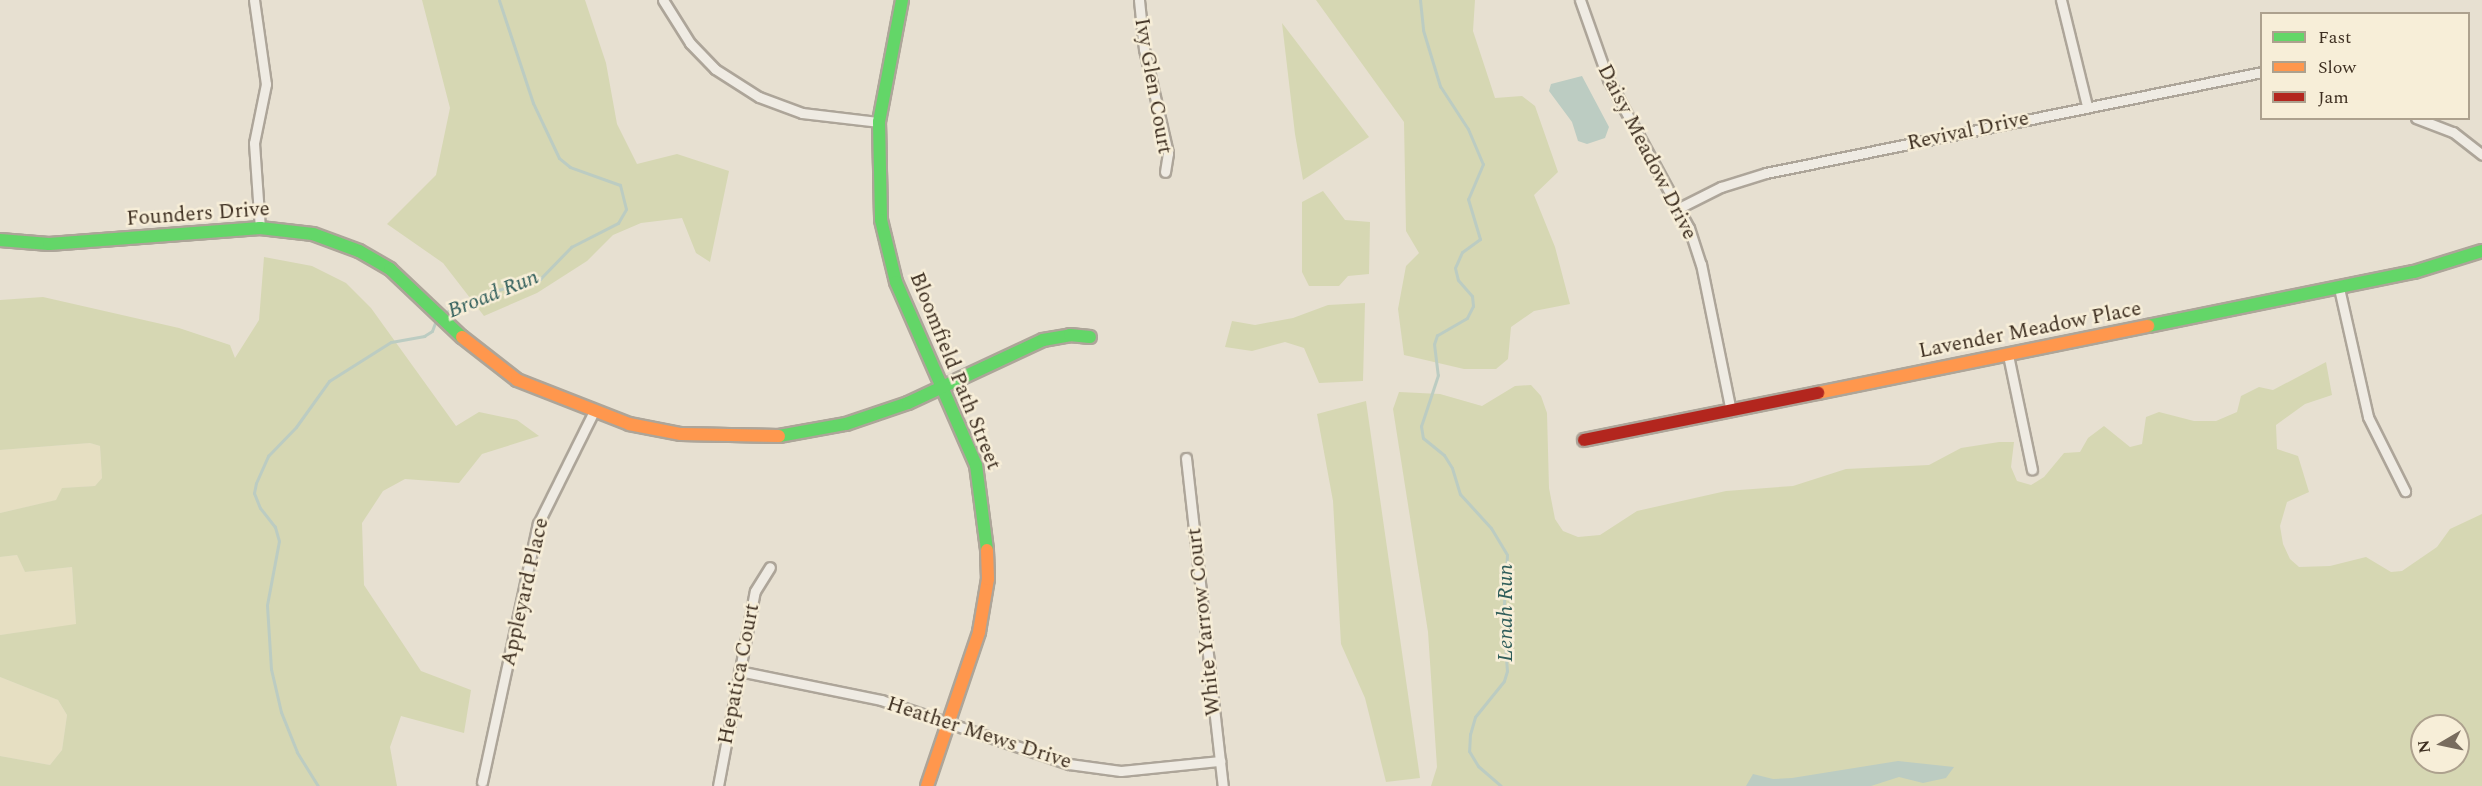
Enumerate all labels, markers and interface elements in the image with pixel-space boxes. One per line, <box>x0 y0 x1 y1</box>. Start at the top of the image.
legend <box>2260 12 2470 120</box>
street label: Ivy Glen Court <box>1129 16 1177 156</box>
text: Fast <box>2318 24 2351 51</box>
text: Slow <box>2318 54 2356 81</box>
street label: Daisy Meadow Drive <box>1592 60 1702 244</box>
text: Jam <box>2318 84 2349 111</box>
street label: Revival Drive <box>1905 106 2031 156</box>
street label: Founders Drive <box>125 196 271 232</box>
water label: Broad Run <box>444 264 542 324</box>
street label: Bloomfield Path Street <box>904 269 1006 473</box>
street label: Lavender Meadow Place <box>1916 296 2144 364</box>
street label: Appleyard Place <box>496 515 554 669</box>
street label: White Yarrow Court <box>1182 527 1226 717</box>
water label: Lenah Run <box>1493 564 1519 662</box>
street label: Hepatica Court <box>713 601 765 747</box>
street label: Heather Mews Drive <box>883 691 1075 775</box>
north arrow <box>2410 714 2470 774</box>
text: N <box>2411 738 2437 755</box>

